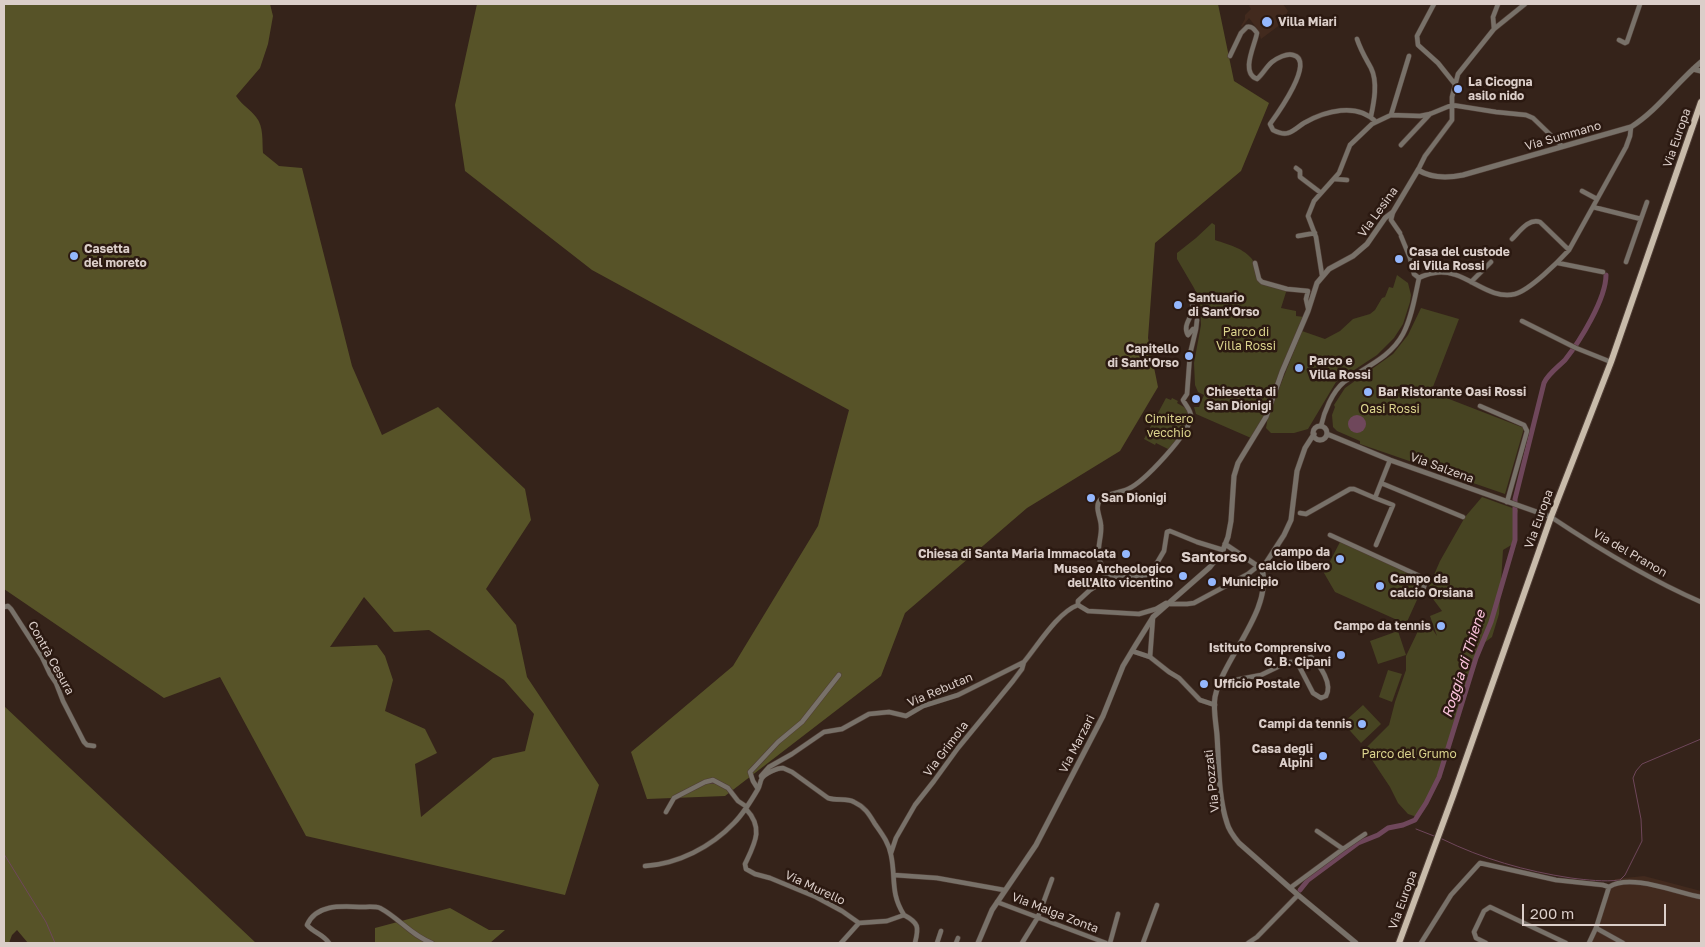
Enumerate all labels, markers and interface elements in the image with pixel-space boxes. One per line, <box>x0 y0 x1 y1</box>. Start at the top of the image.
marker: Villa Miari <box>1260 15 1274 29</box>
place label: Villa Miari <box>1278 15 1337 29</box>
place label: La Cicogna asilo nido <box>1468 75 1532 103</box>
marker: La Cicogna asilo nido <box>1452 83 1464 95</box>
street label: Via Europa <box>1660 107 1694 169</box>
street label: Via Summano <box>1523 118 1603 154</box>
street label: Via Lesina <box>1355 184 1401 240</box>
place label: Casetta del moreto <box>84 242 147 270</box>
place label: Casa del custode di Villa Rossi <box>1409 245 1510 273</box>
marker: Casetta del moreto <box>68 250 80 262</box>
marker: Casa del custode di Villa Rossi <box>1393 253 1405 265</box>
place label: Santuario di Sant'Orso <box>1188 291 1260 319</box>
marker: Santuario di Sant'Orso <box>1172 299 1184 311</box>
park label: Parco di Villa Rossi <box>1216 325 1276 353</box>
place label: Capitello di Sant'Orso <box>1107 342 1179 370</box>
marker: Capitello di Sant'Orso <box>1183 350 1195 362</box>
place label: Parco e Villa Rossi <box>1309 354 1371 382</box>
marker: Parco e Villa Rossi <box>1293 362 1305 374</box>
place label: Chiesetta di San Dionigi <box>1206 385 1276 413</box>
place label: Bar Ristorante Oasi Rossi <box>1378 385 1526 399</box>
marker: Bar Ristorante Oasi Rossi <box>1362 386 1374 398</box>
marker: Chiesetta di San Dionigi <box>1190 393 1202 405</box>
park label: Oasi Rossi <box>1360 402 1420 416</box>
park label: Cimitero vecchio <box>1145 412 1193 440</box>
street label: Via Salzena <box>1408 450 1476 486</box>
street label: Via Europa <box>1522 488 1556 550</box>
place label: San Dionigi <box>1101 491 1167 505</box>
marker: San Dionigi <box>1085 492 1097 504</box>
street label: Via del Pranon <box>1590 526 1670 580</box>
place label: campo da calcio libero <box>1258 545 1330 573</box>
place label: Chiesa di Santa Maria Immacolata <box>918 547 1116 561</box>
marker: Chiesa di Santa Maria Immacolata <box>1120 548 1132 560</box>
district label: Santorso <box>1181 548 1247 566</box>
marker: campo da calcio libero <box>1334 553 1346 565</box>
place label: Museo Archeologico dell'Alto vicentino <box>1054 562 1173 590</box>
marker: Museo Archeologico dell'Alto vicentino <box>1177 570 1189 582</box>
place label: Campo da calcio Orsiana <box>1390 572 1473 600</box>
place label: Municipio <box>1222 575 1278 589</box>
marker: Municipio <box>1206 576 1218 588</box>
marker: Campo da calcio Orsiana <box>1374 580 1386 592</box>
water label: Roggia di Thiene <box>1439 608 1489 720</box>
street label: Contrà Cesura <box>25 619 77 697</box>
place label: Campo da tennis <box>1334 619 1431 633</box>
marker: Campo da tennis <box>1435 620 1447 632</box>
place label: Istituto Comprensivo G. B. Cipani <box>1209 641 1331 669</box>
marker: Istituto Comprensivo G. B. Cipani <box>1335 649 1347 661</box>
street label: Via Rebutan <box>905 670 975 710</box>
place label: Ufficio Postale <box>1214 677 1300 691</box>
marker: Ufficio Postale <box>1198 678 1210 690</box>
street label: Via Marzari <box>1056 712 1098 776</box>
place label: Campi da tennis <box>1259 717 1352 731</box>
street label: Via Grimola <box>920 718 972 780</box>
marker: Campi da tennis <box>1356 718 1368 730</box>
place label: Casa degli Alpini <box>1252 742 1313 770</box>
park label: Parco del Grumo <box>1361 747 1457 761</box>
street label: Via Pozzati <box>1202 749 1222 813</box>
marker: Casa degli Alpini <box>1317 750 1329 762</box>
street label: Via Murello <box>783 868 847 908</box>
street label: Via Europa <box>1386 869 1420 931</box>
street label: Via Malga Zonta <box>1009 890 1101 936</box>
scale bar <box>1525 894 1669 926</box>
text: 200 m <box>1530 904 1574 922</box>

